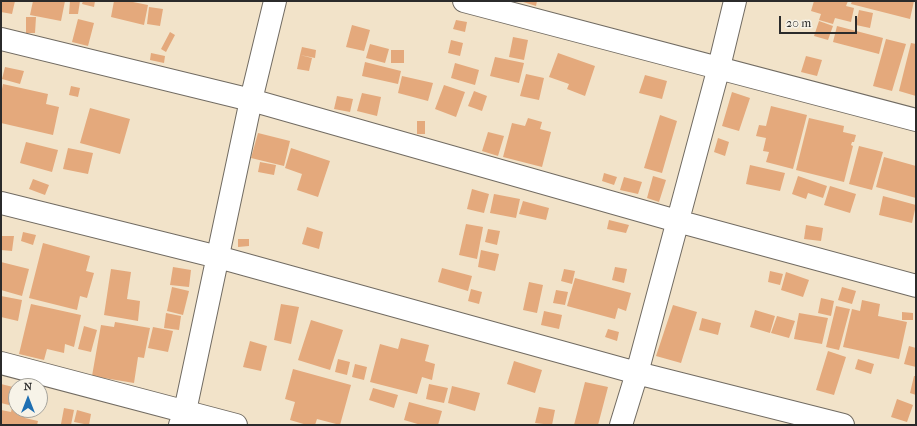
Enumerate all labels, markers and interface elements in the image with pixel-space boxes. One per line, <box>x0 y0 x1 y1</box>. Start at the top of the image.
scale bar <box>781 8 859 34</box>
text: 20 m <box>786 16 811 30</box>
north arrow <box>8 378 48 418</box>
text: N <box>24 380 32 393</box>

